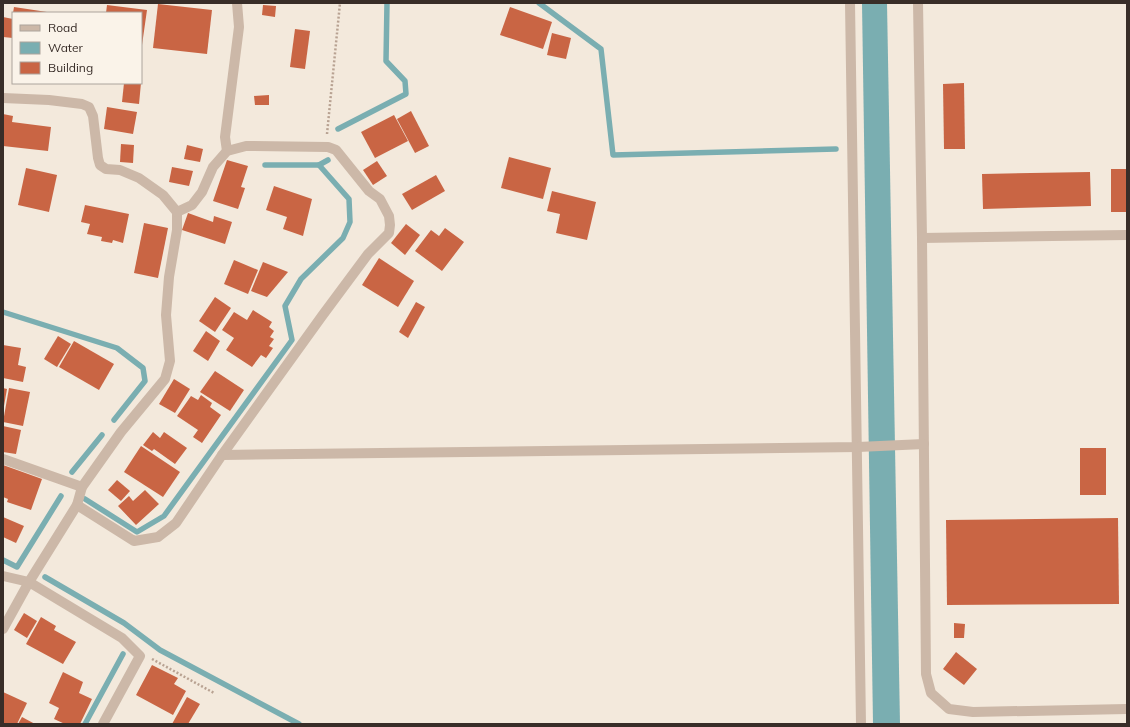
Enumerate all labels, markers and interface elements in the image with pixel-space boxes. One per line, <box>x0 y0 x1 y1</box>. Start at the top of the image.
legend <box>12 12 142 84</box>
text: Road <box>48 20 77 35</box>
text: Water <box>48 40 84 55</box>
text: Building <box>48 60 93 75</box>

